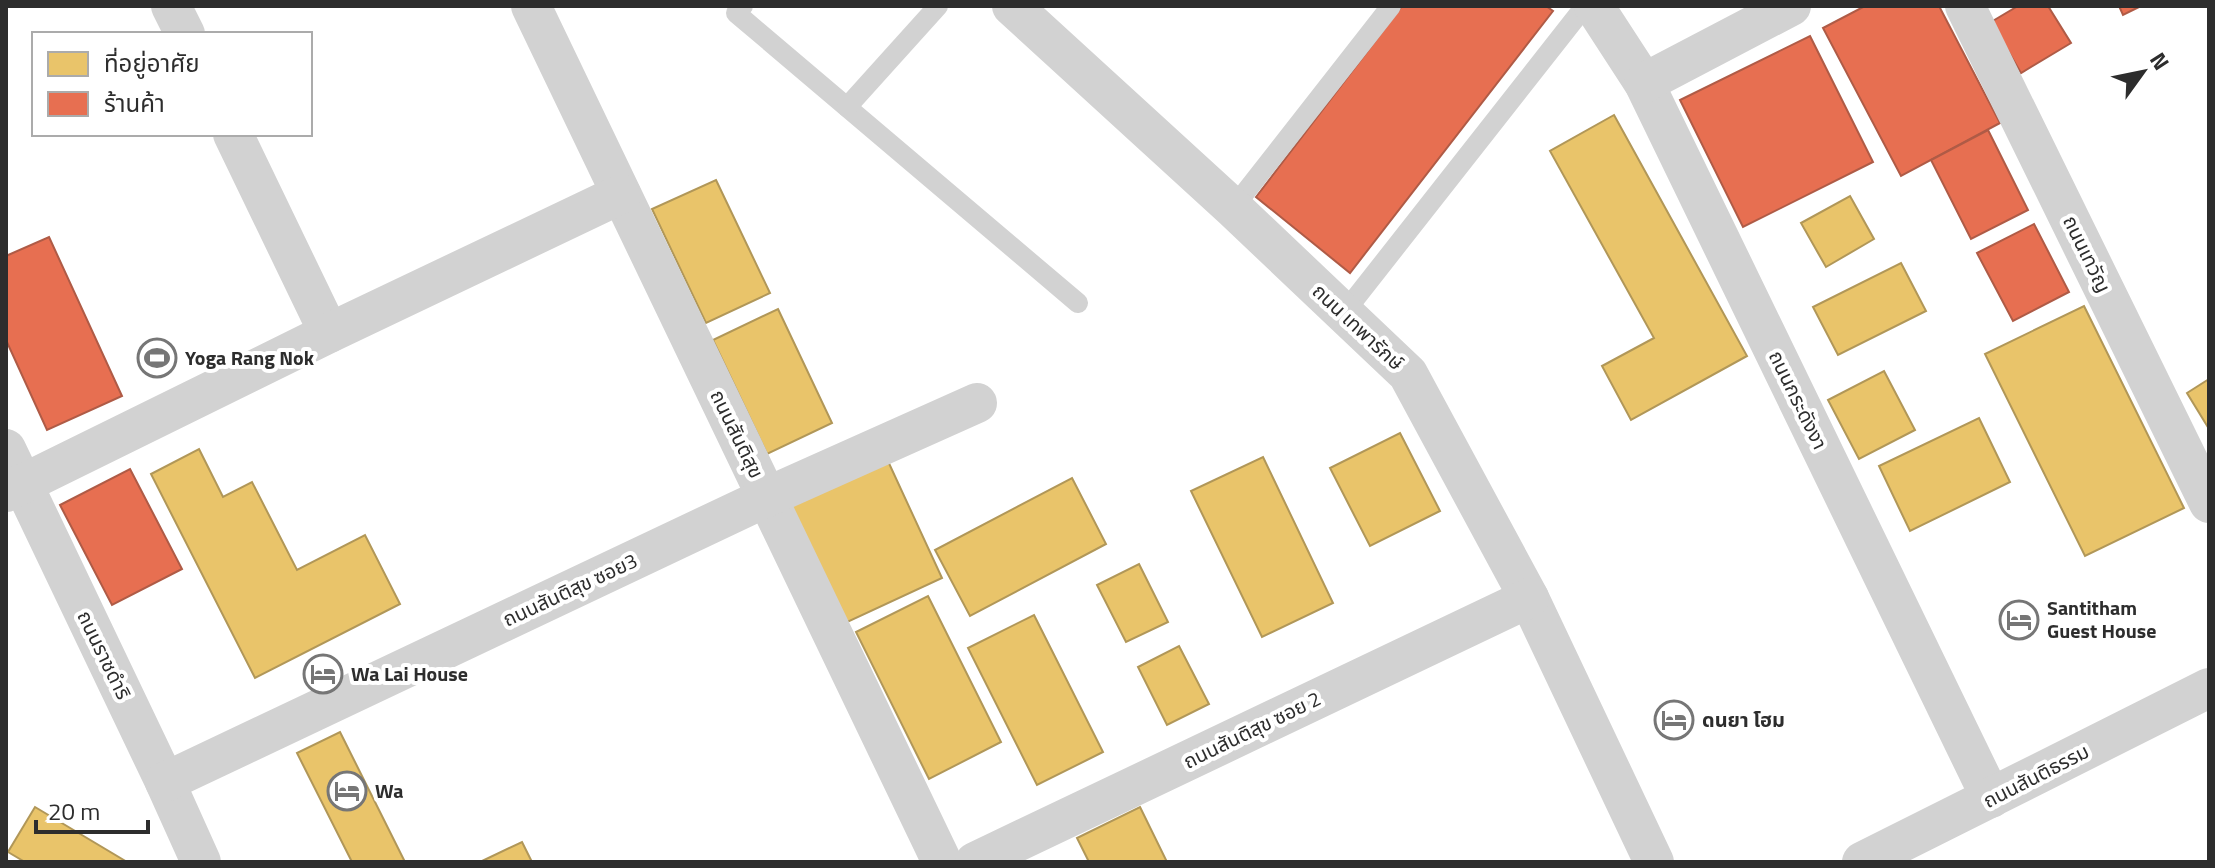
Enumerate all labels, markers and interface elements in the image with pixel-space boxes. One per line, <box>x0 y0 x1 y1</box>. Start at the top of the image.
legend <box>32 32 312 136</box>
north arrow <box>2103 32 2183 112</box>
text: ที่อยู่อาศัย <box>104 45 200 81</box>
text: N <box>2141 45 2178 77</box>
text: ร้านค้า <box>104 85 165 121</box>
street label: ถนนเทวัญ <box>2055 210 2120 298</box>
street label: ถนน เทพารักษ์ <box>1305 276 1411 378</box>
sports icon: Yoga Rang Nok <box>136 337 178 379</box>
place label: Yoga Rang Nok <box>185 342 315 373</box>
street label: ถนนกระดังงา <box>1761 345 1836 455</box>
street label: ถนนสันติสุข <box>703 384 772 483</box>
street label: ถนนสันติสุข ซอย3 <box>497 545 642 634</box>
place label: Santitham Guest House <box>2047 592 2156 646</box>
hotel icon: Santitham Guest House <box>1998 599 2040 641</box>
street label: ถนนราชดำริ <box>70 605 139 705</box>
hotel icon: Wa Lai House <box>302 653 344 695</box>
place label: Wa Lai House <box>351 658 468 689</box>
street label: ถนนสันติสุข ซอย 2 <box>1178 683 1326 776</box>
hotel icon: ดนยา โฮม <box>1653 699 1695 741</box>
place label: ดนยา โฮม <box>1702 704 1785 735</box>
street label: ถนนสันติธรรม <box>1977 735 2094 816</box>
hotel icon: Wa <box>326 770 368 812</box>
place label: Wa <box>375 775 404 806</box>
scale bar <box>36 784 148 834</box>
text: 20 m <box>48 793 100 829</box>

